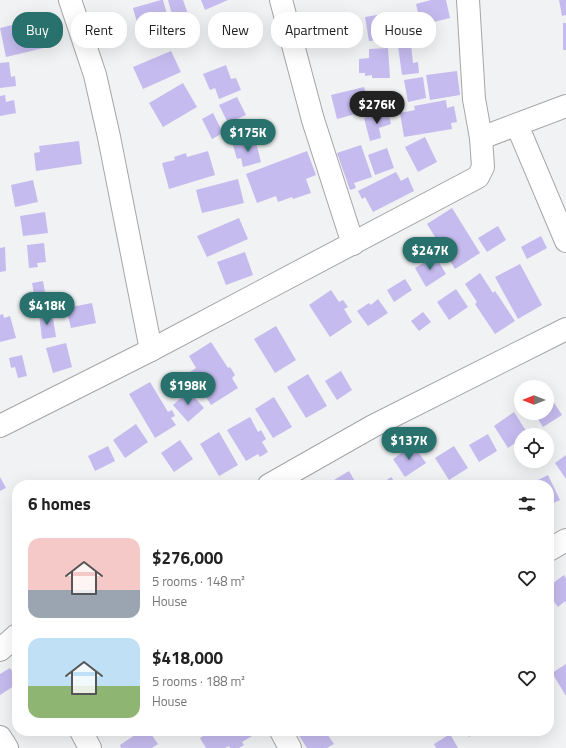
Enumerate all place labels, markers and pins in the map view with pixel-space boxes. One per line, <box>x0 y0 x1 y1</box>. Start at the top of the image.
pin: $276K <box>349 91 405 125</box>
pin: $175K <box>220 119 276 153</box>
pin: $247K <box>402 237 458 271</box>
pin: $418K <box>19 292 75 326</box>
pin: $198K <box>160 372 216 406</box>
pin: $137K <box>381 427 437 461</box>

